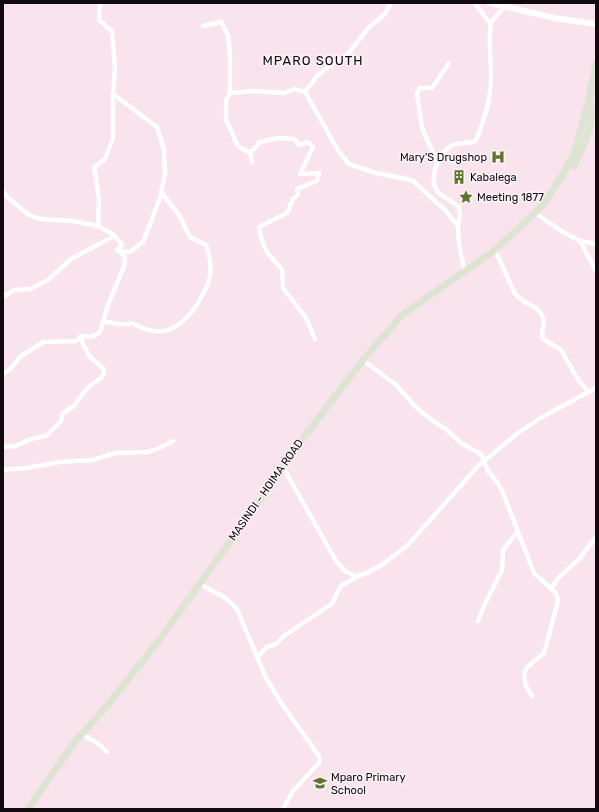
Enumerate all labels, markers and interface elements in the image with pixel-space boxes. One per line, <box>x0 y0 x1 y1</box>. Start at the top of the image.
district label: MPARO SOUTH <box>262 53 364 68</box>
hospital icon: Mary'S Drugshop <box>490 149 506 165</box>
place label: Mary'S Drugshop <box>400 151 487 164</box>
building icon: Kabalega <box>451 169 467 185</box>
place label: Kabalega <box>470 171 517 184</box>
place icon: Meeting 1877 <box>458 189 474 205</box>
place label: Meeting 1877 <box>477 191 544 204</box>
street label: MASINDI - HOIMA ROAD <box>226 437 306 543</box>
place label: Mparo Primary School <box>331 771 405 797</box>
school or university icon: Mparo Primary School <box>312 775 328 791</box>

